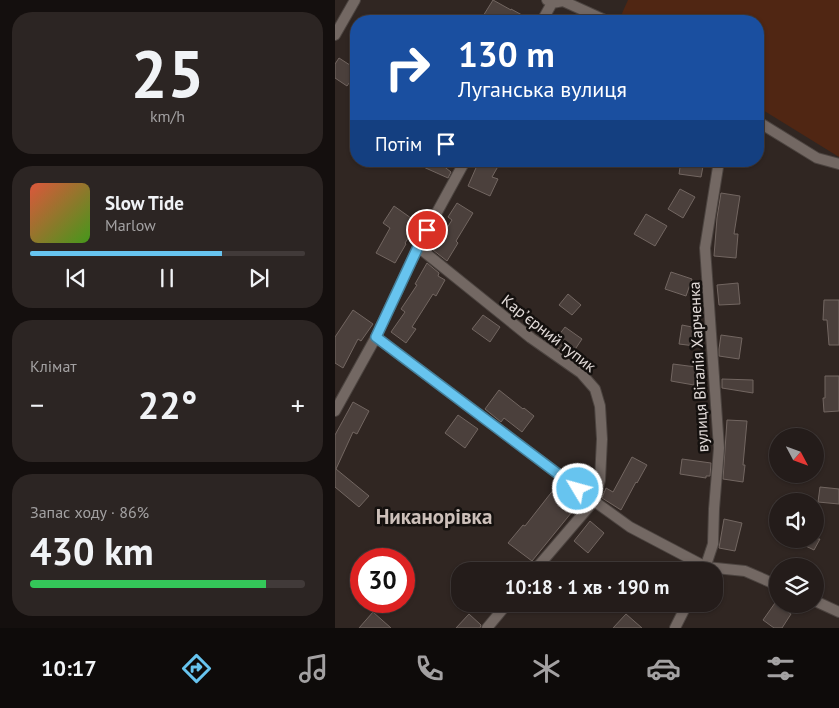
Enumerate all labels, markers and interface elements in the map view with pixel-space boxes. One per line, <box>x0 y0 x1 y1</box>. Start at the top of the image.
text: 25 <box>131 31 204 115</box>
text: 130 m <box>458 31 555 77</box>
icon: right <box>375 35 440 100</box>
text: Луганська вулиця <box>458 75 627 103</box>
text: km/h <box>150 106 185 126</box>
icon: arrive <box>432 130 460 158</box>
text: Потім <box>375 132 422 156</box>
text: Slow Tide <box>105 191 184 215</box>
pin <box>406 209 448 251</box>
text: Marlow <box>105 215 156 235</box>
icon: arrive <box>413 216 441 244</box>
icon: previous <box>62 264 90 292</box>
icon: pause <box>153 264 181 292</box>
icon: next <box>245 264 273 292</box>
street label: вулиця Віталія Харченка <box>684 281 712 453</box>
street label: Карʼєрний тупик <box>498 290 601 376</box>
text: Клімат <box>30 356 77 376</box>
text: 22° <box>138 380 197 429</box>
text: − <box>30 386 44 423</box>
text: + <box>291 386 305 423</box>
north arrow <box>769 428 824 482</box>
map controls <box>769 428 824 613</box>
position arrow <box>551 462 603 514</box>
button: sound <box>769 493 824 548</box>
text: Запас ходу · 86% <box>30 502 149 522</box>
district label: Никанорівка <box>376 503 492 530</box>
text: 430 km <box>30 526 154 575</box>
speed limit sign: 30 <box>350 548 415 613</box>
button: layers <box>769 558 824 613</box>
text: 10:18 · 1 хв · 190 m <box>505 575 669 599</box>
icon: directions <box>179 651 214 686</box>
icon: music <box>296 651 331 686</box>
icon: phone <box>412 651 447 686</box>
icon: climate <box>529 651 564 686</box>
icon: car <box>646 651 681 686</box>
icon: filters <box>763 651 798 686</box>
text: 10:17 <box>41 654 97 682</box>

